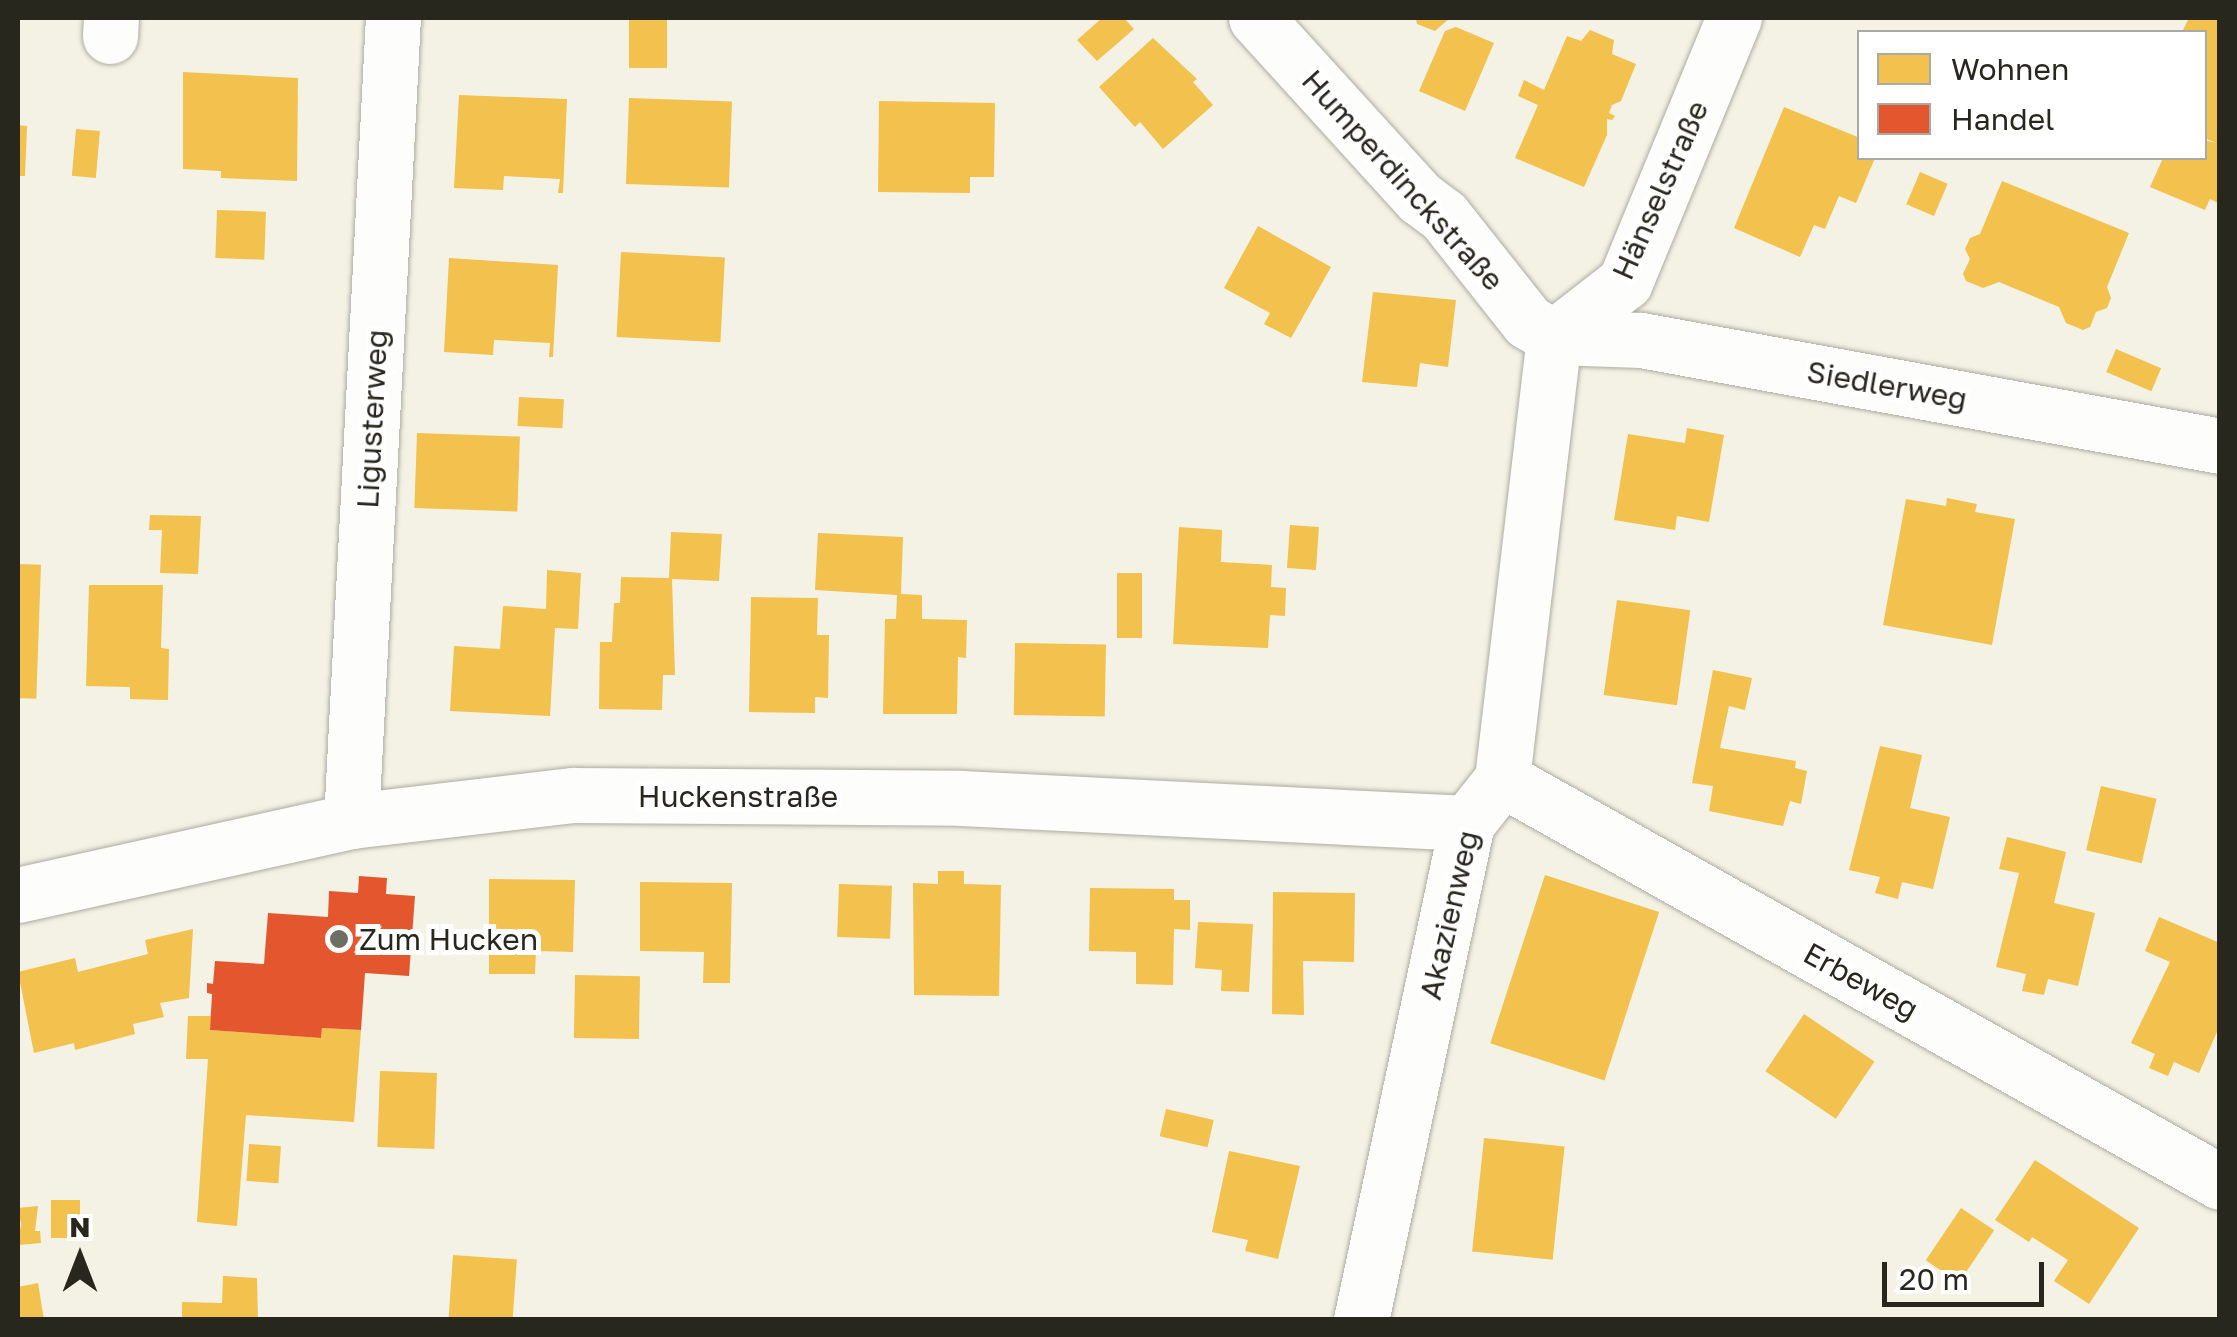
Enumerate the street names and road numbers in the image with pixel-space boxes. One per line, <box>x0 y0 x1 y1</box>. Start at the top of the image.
street label: Humperdinckstraße <box>1295 62 1511 298</box>
street label: Hänselstraße <box>1604 95 1716 285</box>
street label: Ligusterweg <box>349 329 395 509</box>
street label: Siedlerweg <box>1804 353 1970 417</box>
street label: Huckenstraße <box>638 778 838 814</box>
street label: Akazienweg <box>1412 827 1486 1003</box>
street label: Erbeweg <box>1797 935 1925 1027</box>

